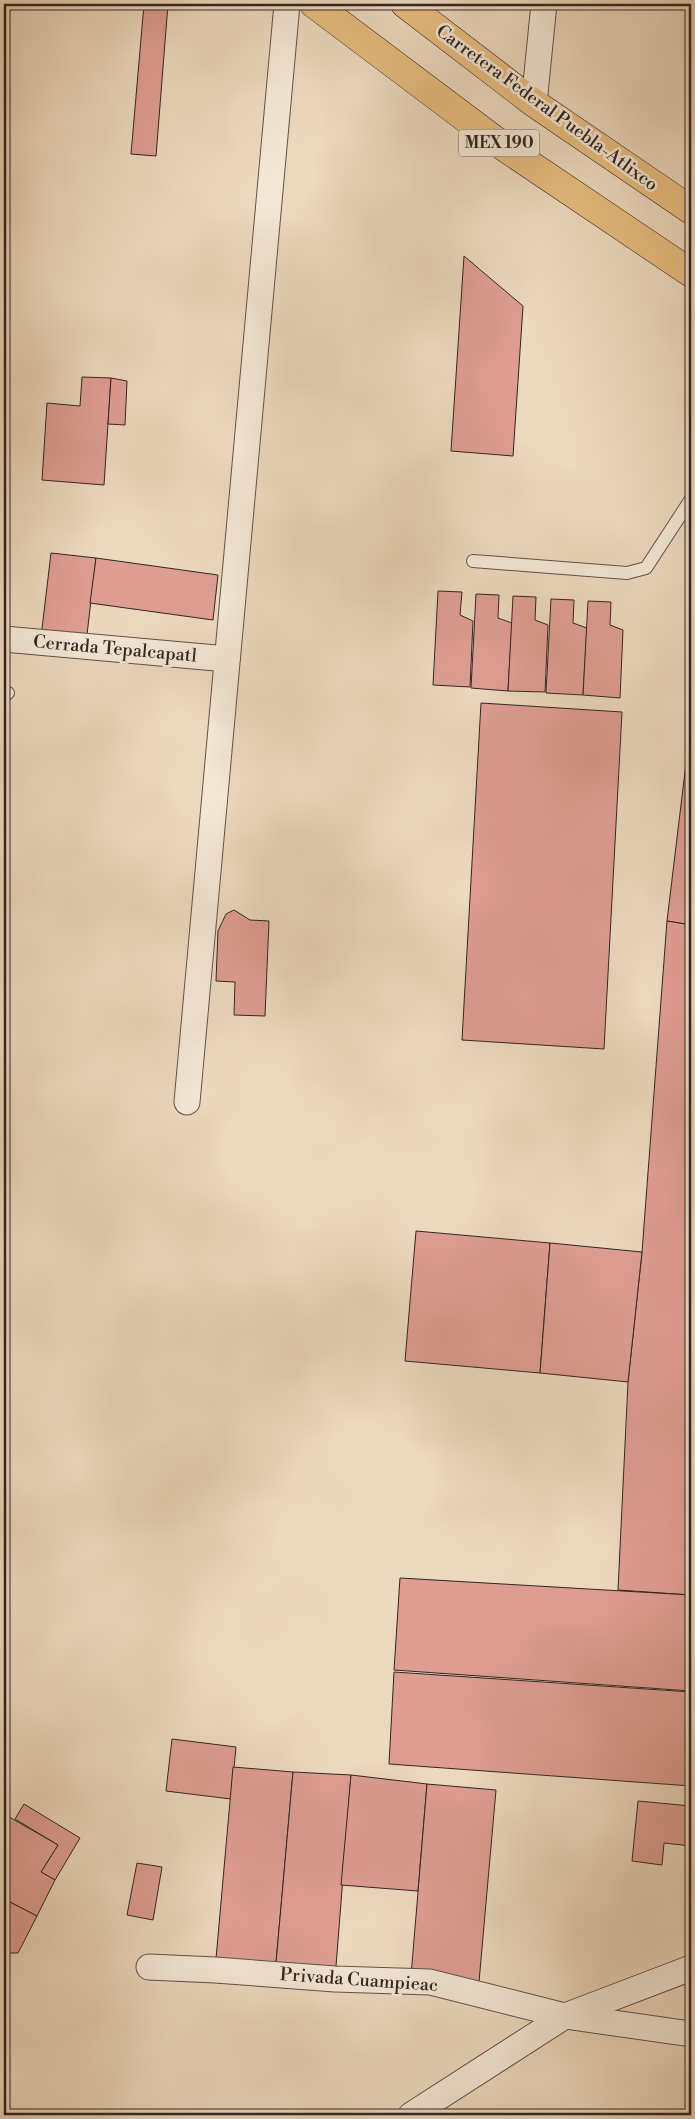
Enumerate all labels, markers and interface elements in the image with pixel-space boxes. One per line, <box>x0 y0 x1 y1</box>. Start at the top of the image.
street label: Carretera Federal Puebla-Atlixco <box>432 20 662 196</box>
road number: MEX 190 <box>459 130 539 156</box>
street label: Cerrada Tepalcapatl <box>32 630 198 668</box>
street label: Privada Cuampieac <box>279 1963 439 1997</box>

